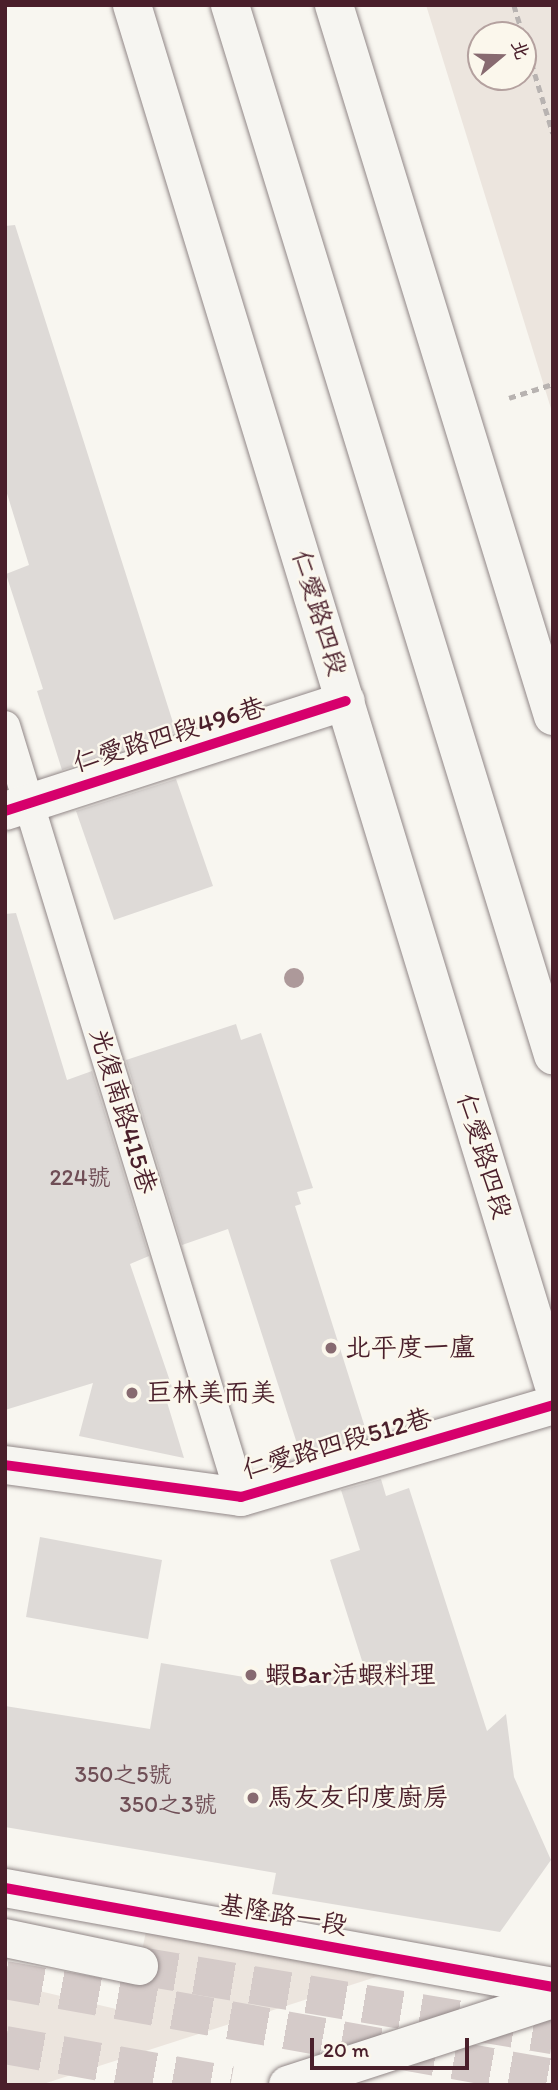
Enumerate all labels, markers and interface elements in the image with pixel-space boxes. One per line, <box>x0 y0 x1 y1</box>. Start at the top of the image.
north arrow <box>467 21 537 91</box>
text: 北 <box>506 37 534 62</box>
street label: 仁愛路四段 <box>285 546 353 680</box>
street label: 仁愛路四段496巷 <box>69 691 269 779</box>
street label: 光復南路415巷 <box>83 1025 163 1197</box>
street label: 仁愛路四段 <box>450 1089 518 1223</box>
house number: 224號 <box>49 1163 111 1191</box>
place label: 北平度一盧 <box>345 1332 475 1364</box>
marker: 北平度一盧 <box>323 1340 339 1356</box>
place label: 巨林美而美 <box>146 1377 276 1409</box>
marker: 巨林美而美 <box>124 1385 140 1401</box>
street label: 仁愛路四段512巷 <box>239 1402 435 1486</box>
place label: 蝦Bar活蝦料理 <box>265 1659 436 1691</box>
marker: 蝦Bar活蝦料理 <box>243 1667 259 1683</box>
house number: 350之5號 <box>75 1760 171 1788</box>
place label: 馬友友印度廚房 <box>267 1782 449 1814</box>
house number: 350之3號 <box>119 1790 217 1818</box>
marker: 馬友友印度廚房 <box>245 1790 261 1806</box>
street label: 基隆路一段 <box>216 1888 350 1942</box>
scale bar <box>313 2024 472 2068</box>
text: 20 m <box>323 2037 369 2062</box>

